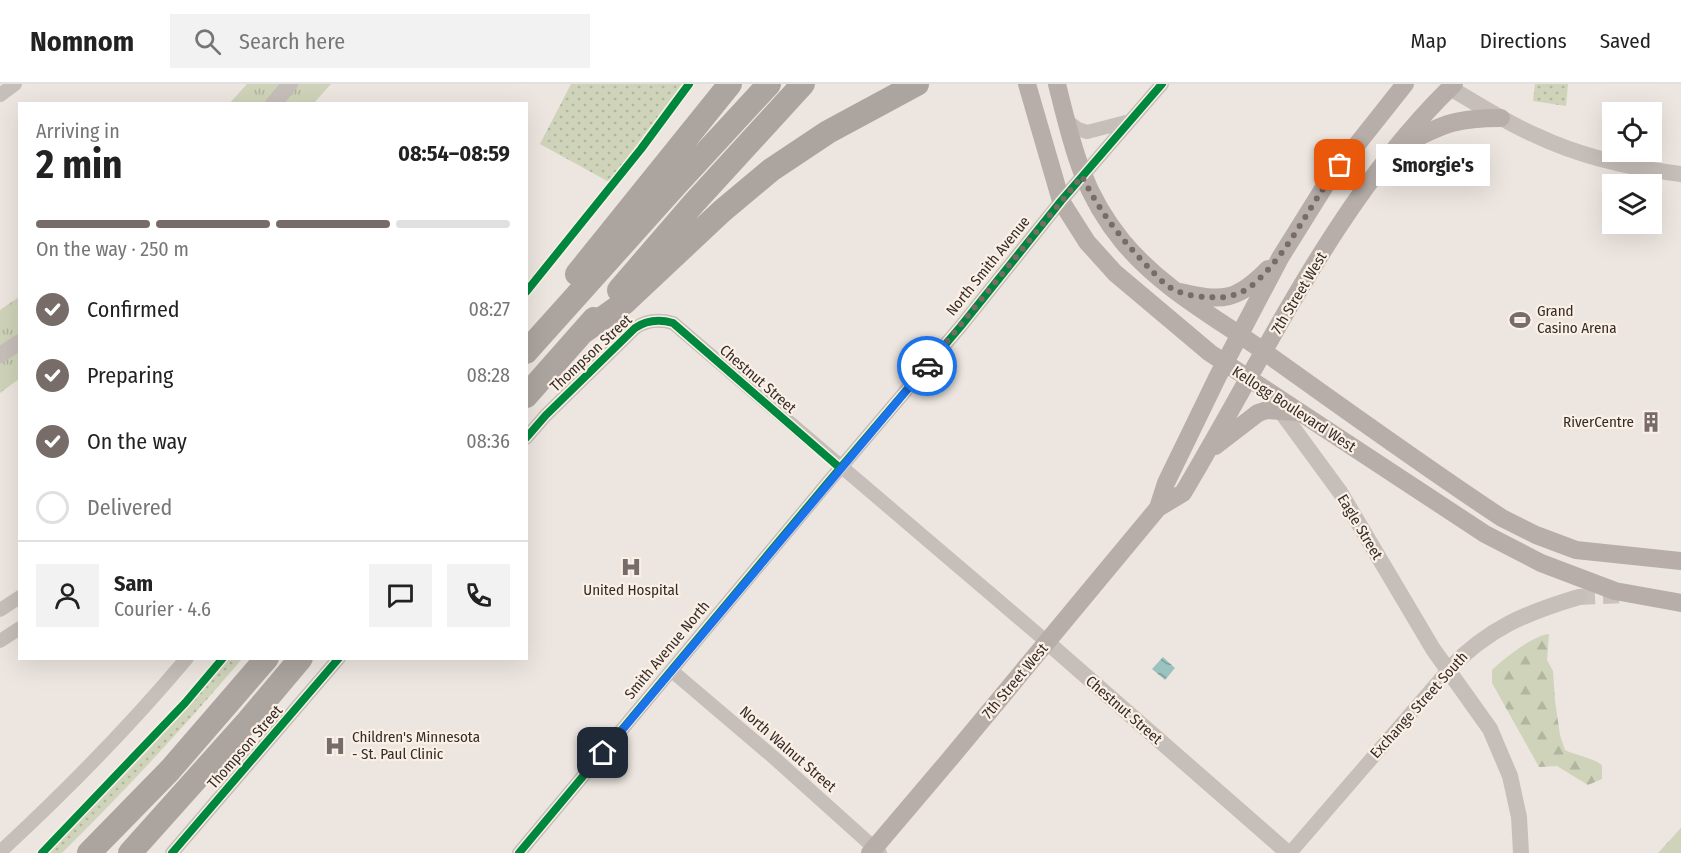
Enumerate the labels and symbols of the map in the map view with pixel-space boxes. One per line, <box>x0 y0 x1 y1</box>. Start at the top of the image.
pin <box>1314 139 1365 190</box>
callout: Smorgie's <box>1376 144 1490 186</box>
street label: North Smith Avenue <box>942 213 1034 319</box>
street label: 7th Street West <box>1267 249 1331 337</box>
place label: Grand Casino Arena <box>1537 302 1617 337</box>
sports icon: Grand Casino Arena <box>1508 308 1532 332</box>
street label: Thompson Street <box>547 311 636 395</box>
courier <box>897 336 957 396</box>
street label: Chestnut Street <box>716 341 800 417</box>
street label: Kellogg Boulevard West <box>1229 362 1359 456</box>
building icon: RiverCentre <box>1639 410 1663 434</box>
place label: RiverCentre <box>1563 413 1634 431</box>
street label: Eagle Street <box>1334 491 1387 563</box>
hospital icon: United Hospital <box>619 555 643 579</box>
place label: United Hospital <box>583 581 679 599</box>
street label: Smith Avenue North <box>621 597 713 703</box>
street label: 7th Street West <box>978 640 1052 722</box>
street label: Exchange Street South <box>1366 648 1472 762</box>
street label: Chestnut Street <box>1082 672 1166 748</box>
street label: Thompson Street <box>204 701 286 792</box>
street label: North Walnut Street <box>736 702 840 796</box>
pin <box>577 727 628 778</box>
place label: Children's Minnesota - St. Paul Clinic <box>352 728 480 763</box>
hospital icon: Children's Minnesota - St. Paul Clinic <box>323 734 347 758</box>

